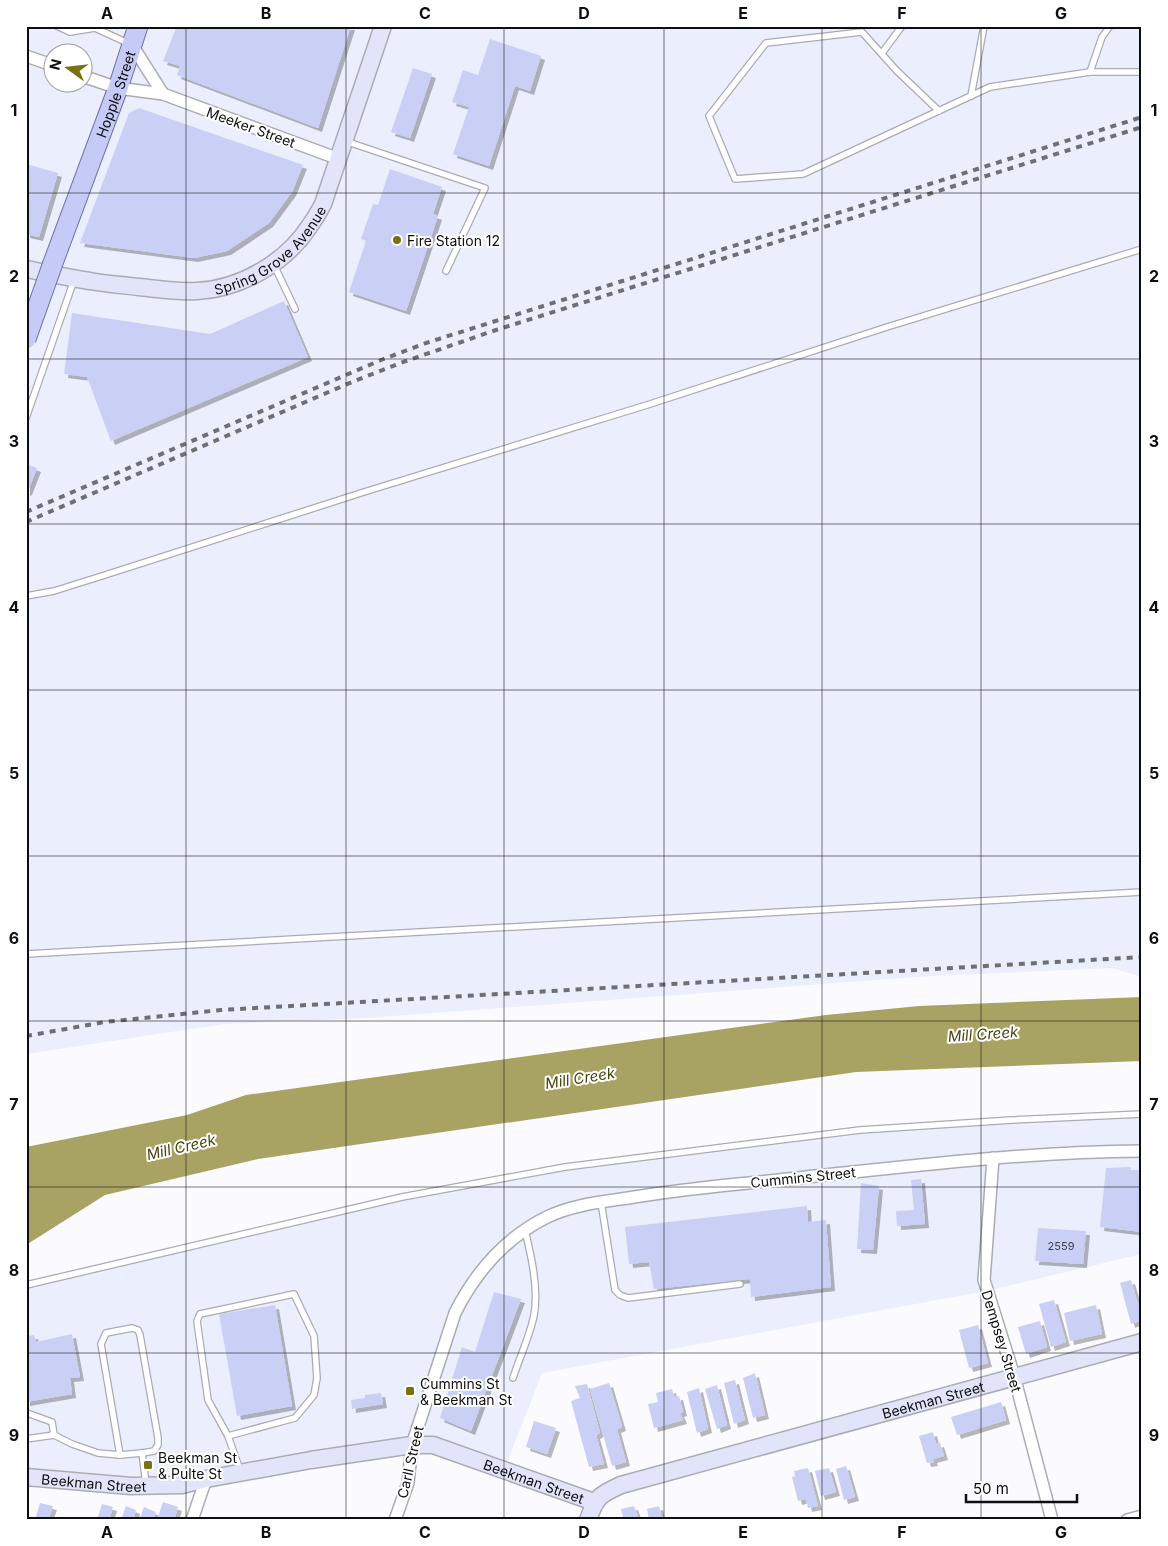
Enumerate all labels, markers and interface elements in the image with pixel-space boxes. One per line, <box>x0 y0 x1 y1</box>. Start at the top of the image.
text: A <box>101 3 113 23</box>
text: B <box>261 3 271 23</box>
text: C <box>419 3 431 23</box>
text: D <box>578 3 590 23</box>
text: E <box>738 3 748 23</box>
text: F <box>897 3 907 23</box>
text: G <box>1055 3 1067 23</box>
north arrow <box>42 42 92 92</box>
street label: Hopple Street <box>92 48 138 140</box>
text: N <box>45 57 65 72</box>
text: 1 <box>11 100 17 120</box>
text: 1 <box>1151 100 1157 120</box>
street label: Meeker Street <box>204 103 298 151</box>
street label: Spring Grove Avenue <box>212 203 329 297</box>
place label: Fire Station 12 <box>407 232 500 249</box>
marker: Fire Station 12 <box>391 234 403 246</box>
text: 2 <box>9 266 19 286</box>
text: 2 <box>1149 266 1159 286</box>
text: 3 <box>9 431 19 451</box>
text: 3 <box>1149 431 1159 451</box>
text: 4 <box>9 597 20 617</box>
text: 4 <box>1149 597 1160 617</box>
text: 5 <box>9 763 19 783</box>
text: 5 <box>1149 763 1159 783</box>
text: 6 <box>9 928 19 948</box>
text: 6 <box>1149 928 1159 948</box>
water label: Mill Creek <box>947 1022 1020 1046</box>
water label: Mill Creek <box>544 1063 617 1093</box>
text: 7 <box>9 1094 19 1114</box>
text: 7 <box>1149 1094 1159 1114</box>
water label: Mill Creek <box>144 1130 218 1164</box>
street label: Cummins Street <box>750 1163 857 1191</box>
house number: 2559 <box>1048 1239 1075 1253</box>
text: 8 <box>9 1260 19 1280</box>
text: 8 <box>1149 1260 1159 1280</box>
street label: Dempsey Street <box>978 1288 1026 1394</box>
place label: Cummins St & Beekman St <box>420 1375 512 1408</box>
street label: Beekman Street <box>880 1377 986 1421</box>
marker: Cummins St & Beekman St <box>404 1385 416 1397</box>
street label: Carll Street <box>393 1424 427 1500</box>
text: 9 <box>9 1425 19 1445</box>
text: 9 <box>1149 1425 1159 1445</box>
place label: Beekman St & Pulte St <box>158 1449 237 1482</box>
street label: Beekman Street <box>482 1455 587 1506</box>
marker: Beekman St & Pulte St <box>142 1459 154 1471</box>
street label: Beekman Street <box>41 1470 147 1495</box>
scale bar <box>966 1471 1077 1503</box>
text: 50 m <box>973 1479 1009 1498</box>
text: A <box>101 1522 113 1542</box>
text: B <box>261 1522 271 1542</box>
text: C <box>419 1522 431 1542</box>
text: D <box>578 1522 590 1542</box>
text: E <box>738 1522 748 1542</box>
text: F <box>897 1522 907 1542</box>
text: G <box>1055 1522 1067 1542</box>

